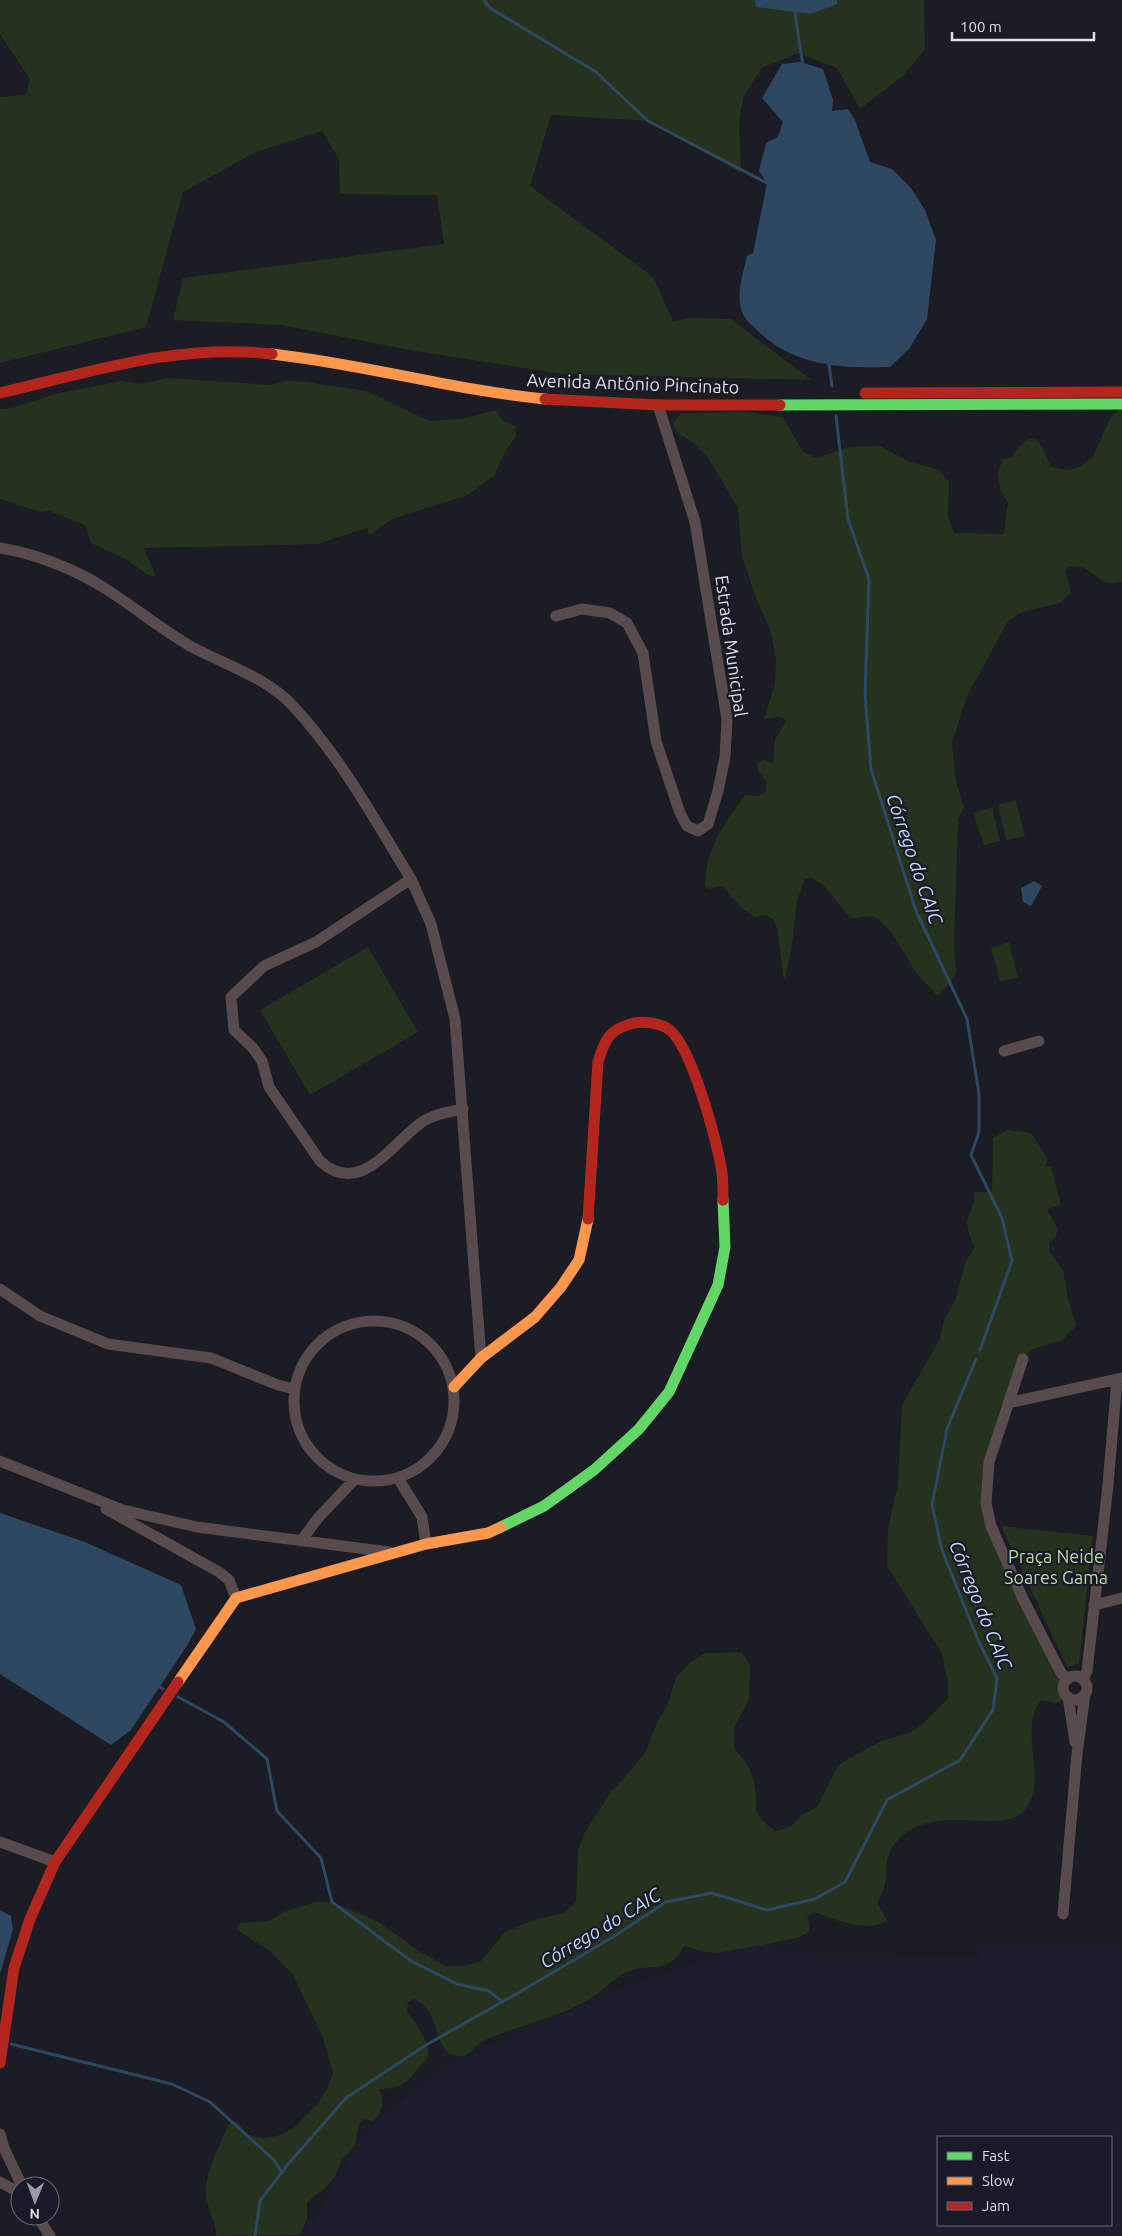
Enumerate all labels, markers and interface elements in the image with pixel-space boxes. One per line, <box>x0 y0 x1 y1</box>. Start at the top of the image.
scale bar <box>952 10 1094 42</box>
text: 100 m <box>960 18 1002 35</box>
street label: Avenida Antônio Pincinato <box>526 369 740 397</box>
street label: Estrada Municipal <box>712 574 752 718</box>
water label: Córrego do CAIC <box>882 791 948 928</box>
water label: Córrego do CAIC <box>945 1537 1017 1674</box>
park label: Praça Neide Soares Gama <box>1004 1546 1108 1587</box>
water label: Córrego do CAIC <box>536 1883 665 1973</box>
legend <box>937 2136 1112 2226</box>
text: Fast <box>982 2147 1010 2164</box>
text: Slow <box>982 2172 1015 2189</box>
north arrow <box>10 2176 60 2226</box>
text: Jam <box>982 2197 1010 2214</box>
text: N <box>29 2206 40 2222</box>

